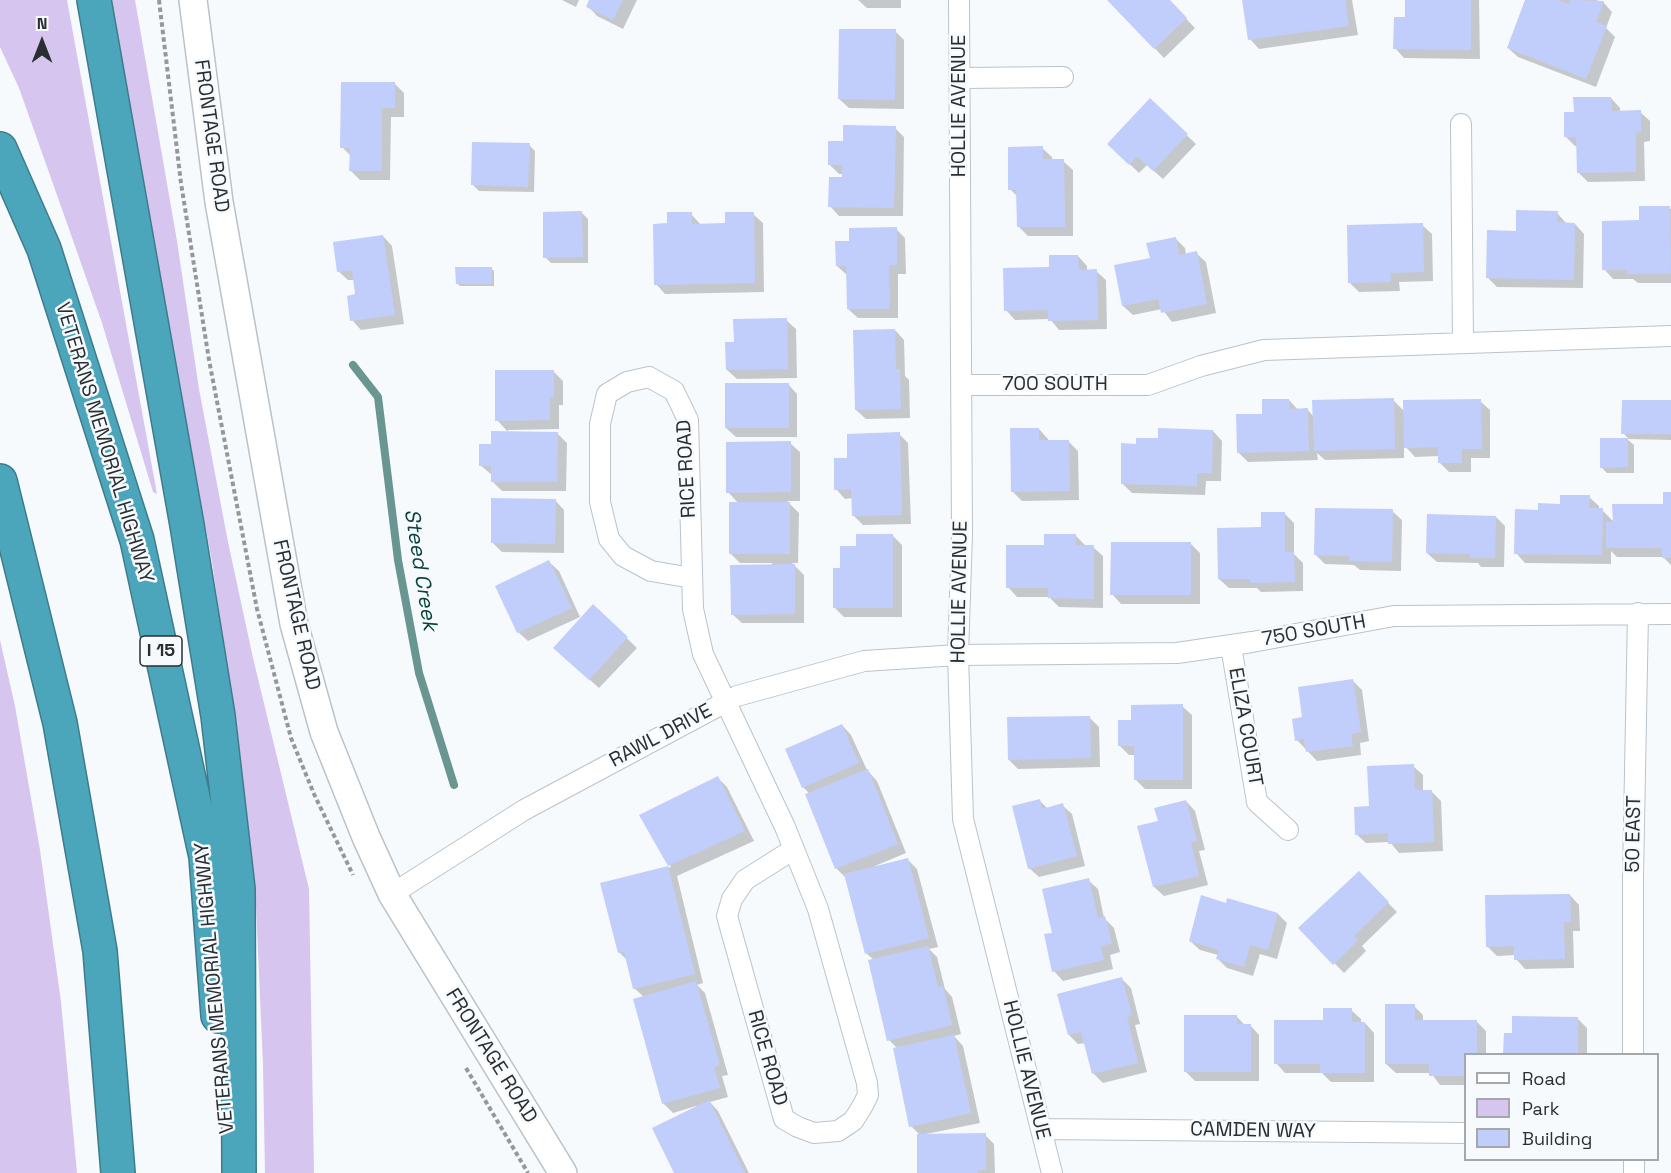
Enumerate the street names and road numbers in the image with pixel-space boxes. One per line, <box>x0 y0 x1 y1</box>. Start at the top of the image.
street label: HOLLIE AVENUE <box>948 35 972 177</box>
street label: FRONTAGE ROAD <box>188 58 234 214</box>
street label: VETERANS MEMORIAL HIGHWAY <box>50 300 158 586</box>
street label: 700 SOUTH <box>1002 373 1108 397</box>
street label: RICE ROAD <box>672 419 702 519</box>
street label: HOLLIE AVENUE <box>947 520 973 664</box>
street label: FRONTAGE ROAD <box>267 537 325 693</box>
street label: 750 SOUTH <box>1260 610 1368 652</box>
road number: I 15 <box>140 636 182 666</box>
street label: ELIZA COURT <box>1223 666 1267 788</box>
street label: RAWL DRIVE <box>606 699 716 773</box>
street label: 50 EAST <box>1621 795 1647 873</box>
street label: VETERANS MEMORIAL HIGHWAY <box>190 841 240 1135</box>
street label: FRONTAGE ROAD <box>440 984 542 1128</box>
street label: HOLLIE AVENUE <box>997 998 1055 1142</box>
street label: RICE ROAD <box>742 1007 792 1109</box>
street label: CAMDEN WAY <box>1190 1118 1316 1144</box>

